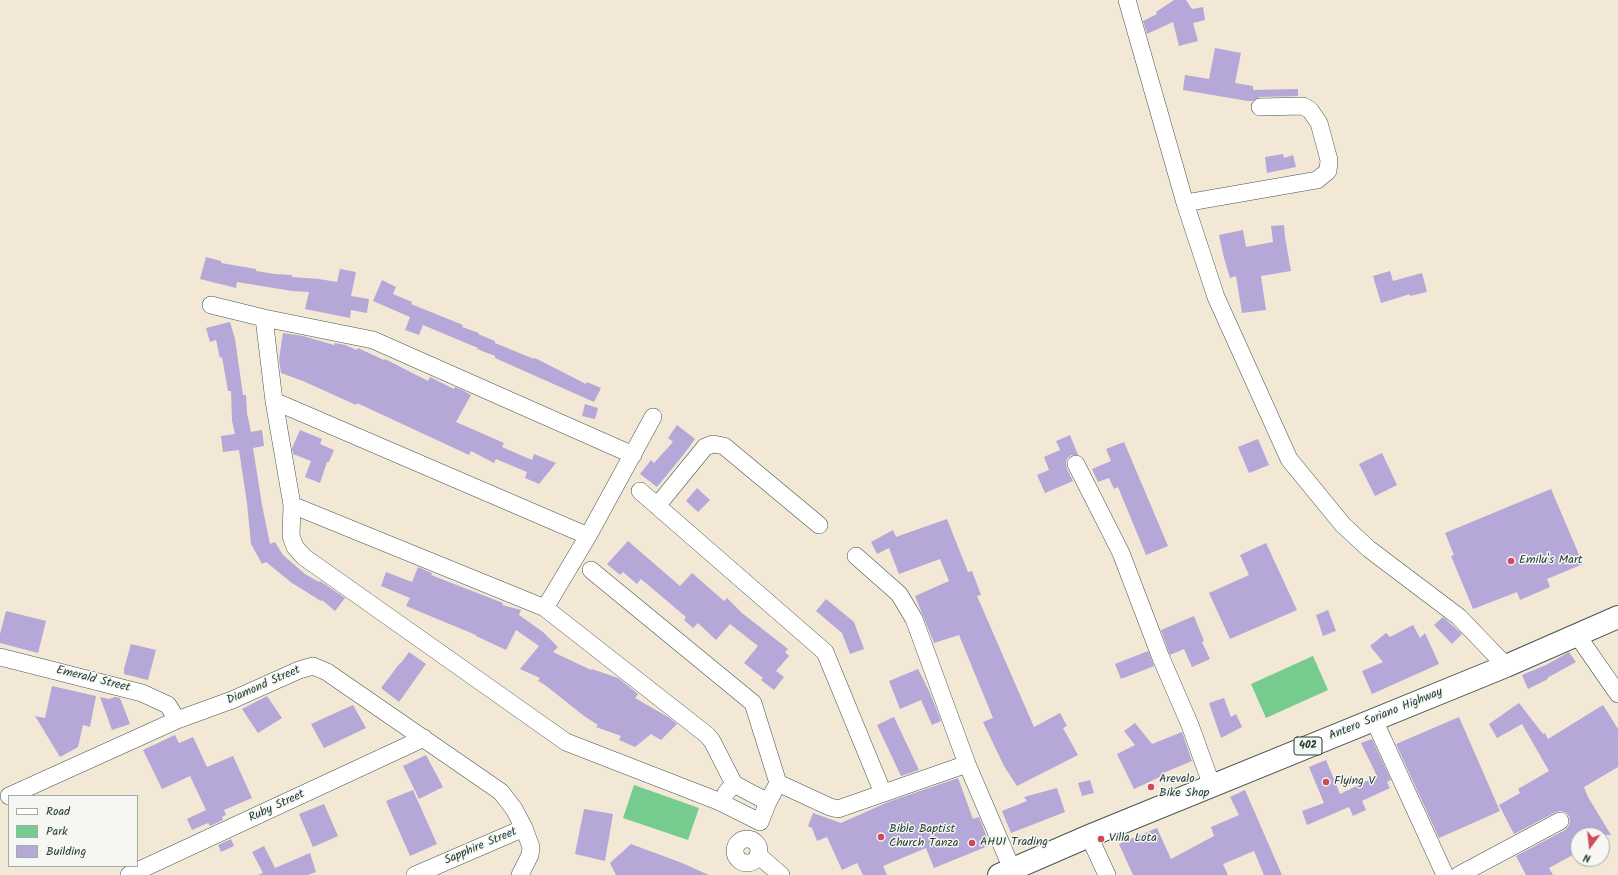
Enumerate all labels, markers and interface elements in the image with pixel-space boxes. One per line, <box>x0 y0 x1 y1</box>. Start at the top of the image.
place label: Emilu's Mart <box>1519 554 1583 568</box>
marker: Emilu's Mart <box>1506 556 1516 566</box>
street label: Diamond Street <box>225 663 303 709</box>
street label: Emerald Street <box>55 664 131 696</box>
street label: Antero Soriano Highway <box>1327 686 1445 744</box>
road number: 402 <box>1294 737 1322 755</box>
place label: Arevalo Bike Shop <box>1159 773 1209 801</box>
place label: Flying V <box>1334 775 1375 789</box>
marker: Flying V <box>1321 777 1331 787</box>
marker: Arevalo Bike Shop <box>1146 782 1156 792</box>
street label: Ruby Street <box>247 788 307 826</box>
legend <box>8 795 138 867</box>
text: Road <box>46 802 70 821</box>
text: Park <box>46 822 68 841</box>
place label: Bible Baptist Church Tanza <box>889 823 958 851</box>
street label: Sapphire Street <box>443 825 519 869</box>
north arrow <box>1570 827 1610 867</box>
marker: Bible Baptist Church Tanza <box>876 832 886 842</box>
place label: Villa Lota <box>1109 832 1157 846</box>
marker: Villa Lota <box>1096 834 1106 844</box>
place label: AHUI Trading <box>980 836 1048 850</box>
marker: AHUI Trading <box>967 838 977 848</box>
text: Building <box>46 842 86 861</box>
text: N <box>1581 848 1593 867</box>

